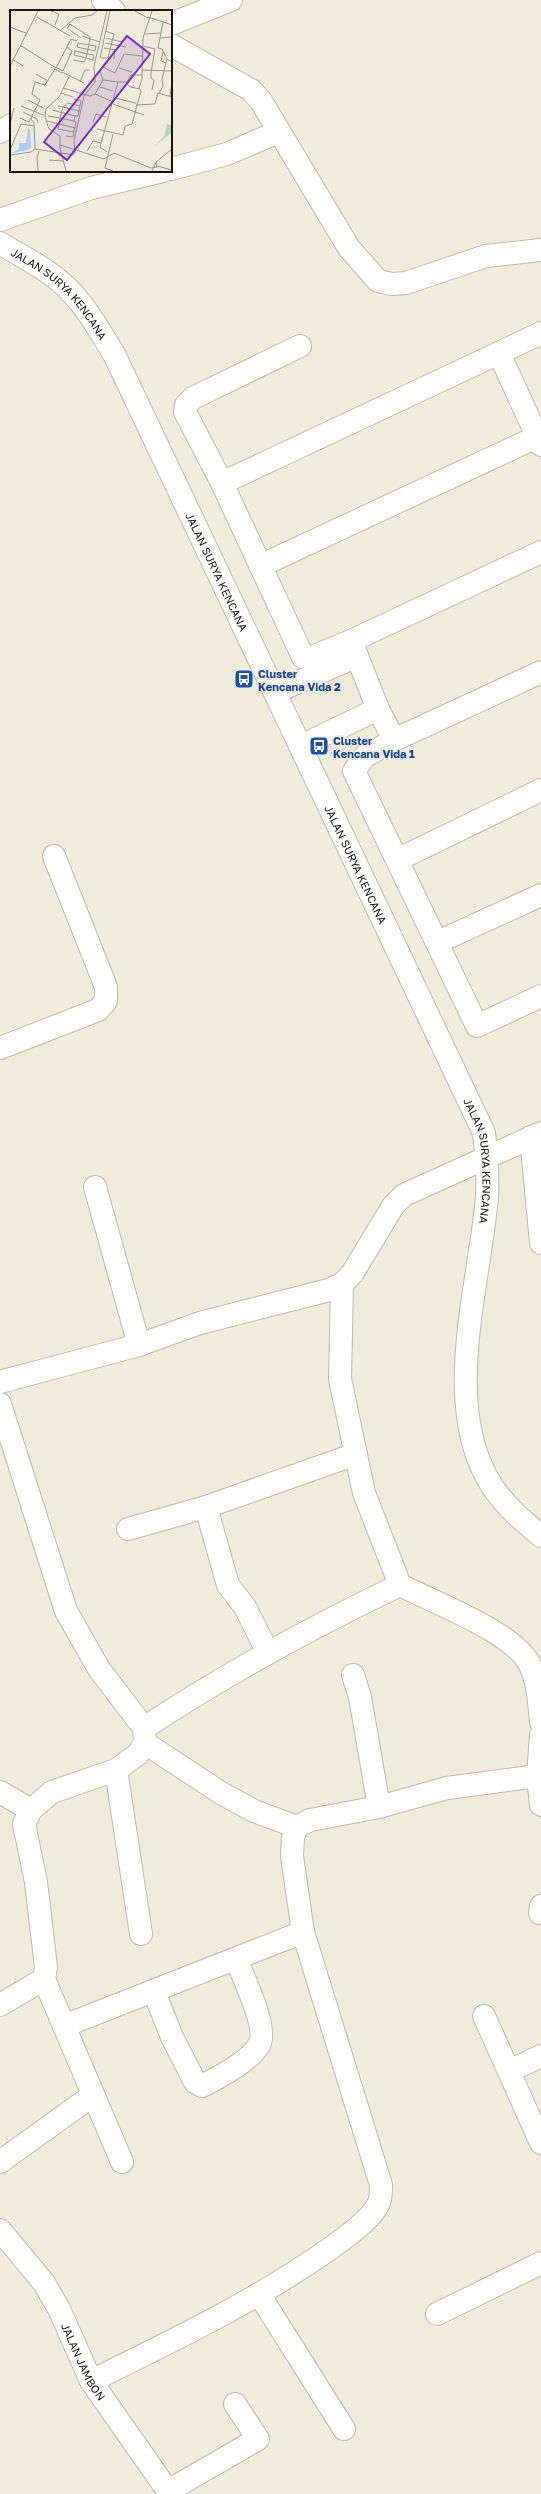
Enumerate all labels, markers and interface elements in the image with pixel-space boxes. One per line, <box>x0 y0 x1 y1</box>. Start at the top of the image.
inset map <box>10 10 172 172</box>
street label: JALAN SURYA KENCANA <box>9 245 110 342</box>
street label: JALAN SURYA KENCANA <box>184 510 251 633</box>
place label: Cluster Kencana Vida 2 <box>258 667 341 693</box>
bus stop icon: Cluster Kencana Vida 2 <box>233 668 255 690</box>
place label: Cluster Kencana Vida 1 <box>333 734 415 760</box>
bus stop icon: Cluster Kencana Vida 1 <box>308 735 330 757</box>
street label: JALAN SURYA KENCANA <box>323 803 390 926</box>
street label: JALAN SURYA KENCANA <box>462 1096 494 1225</box>
street label: JALAN JAMBON <box>59 2321 109 2402</box>

